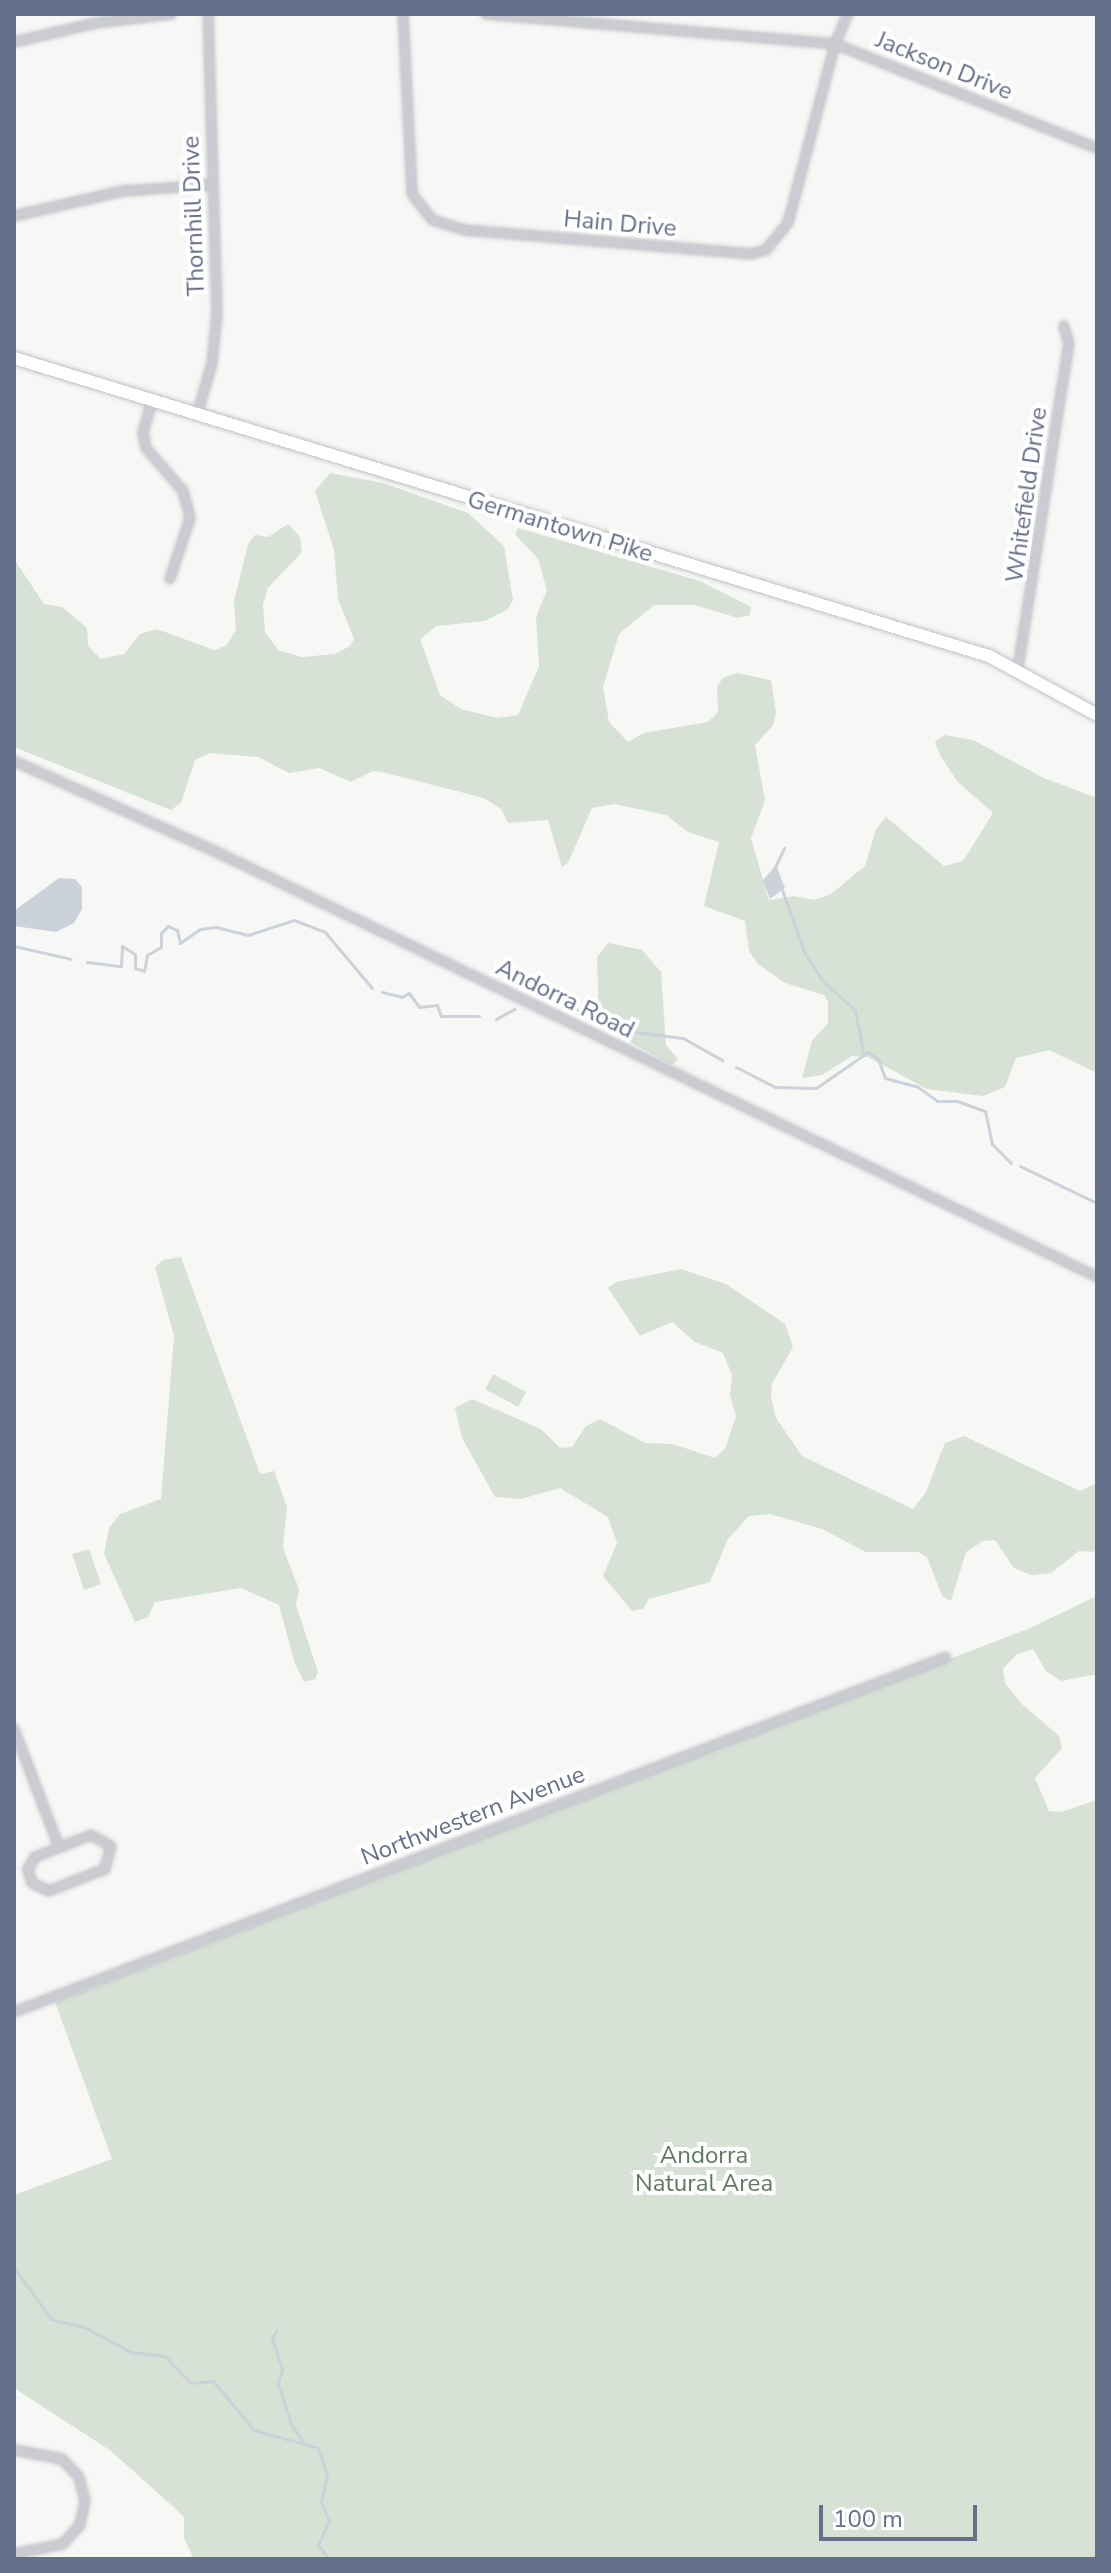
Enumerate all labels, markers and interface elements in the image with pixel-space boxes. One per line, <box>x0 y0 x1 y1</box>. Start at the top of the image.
street label: Jackson Drive <box>871 25 1017 107</box>
street label: Thornhill Drive <box>177 135 211 297</box>
street label: Hain Drive <box>562 205 678 243</box>
street label: Whitefield Drive <box>1000 405 1054 585</box>
street label: Germantown Pike <box>464 485 656 569</box>
street label: Andorra Road <box>491 953 639 1045</box>
street label: Northwestern Avenue <box>357 1760 589 1872</box>
park label: Andorra Natural Area <box>635 2142 773 2198</box>
scale bar <box>823 2489 981 2539</box>
text: 100 m <box>833 2503 903 2535</box>

